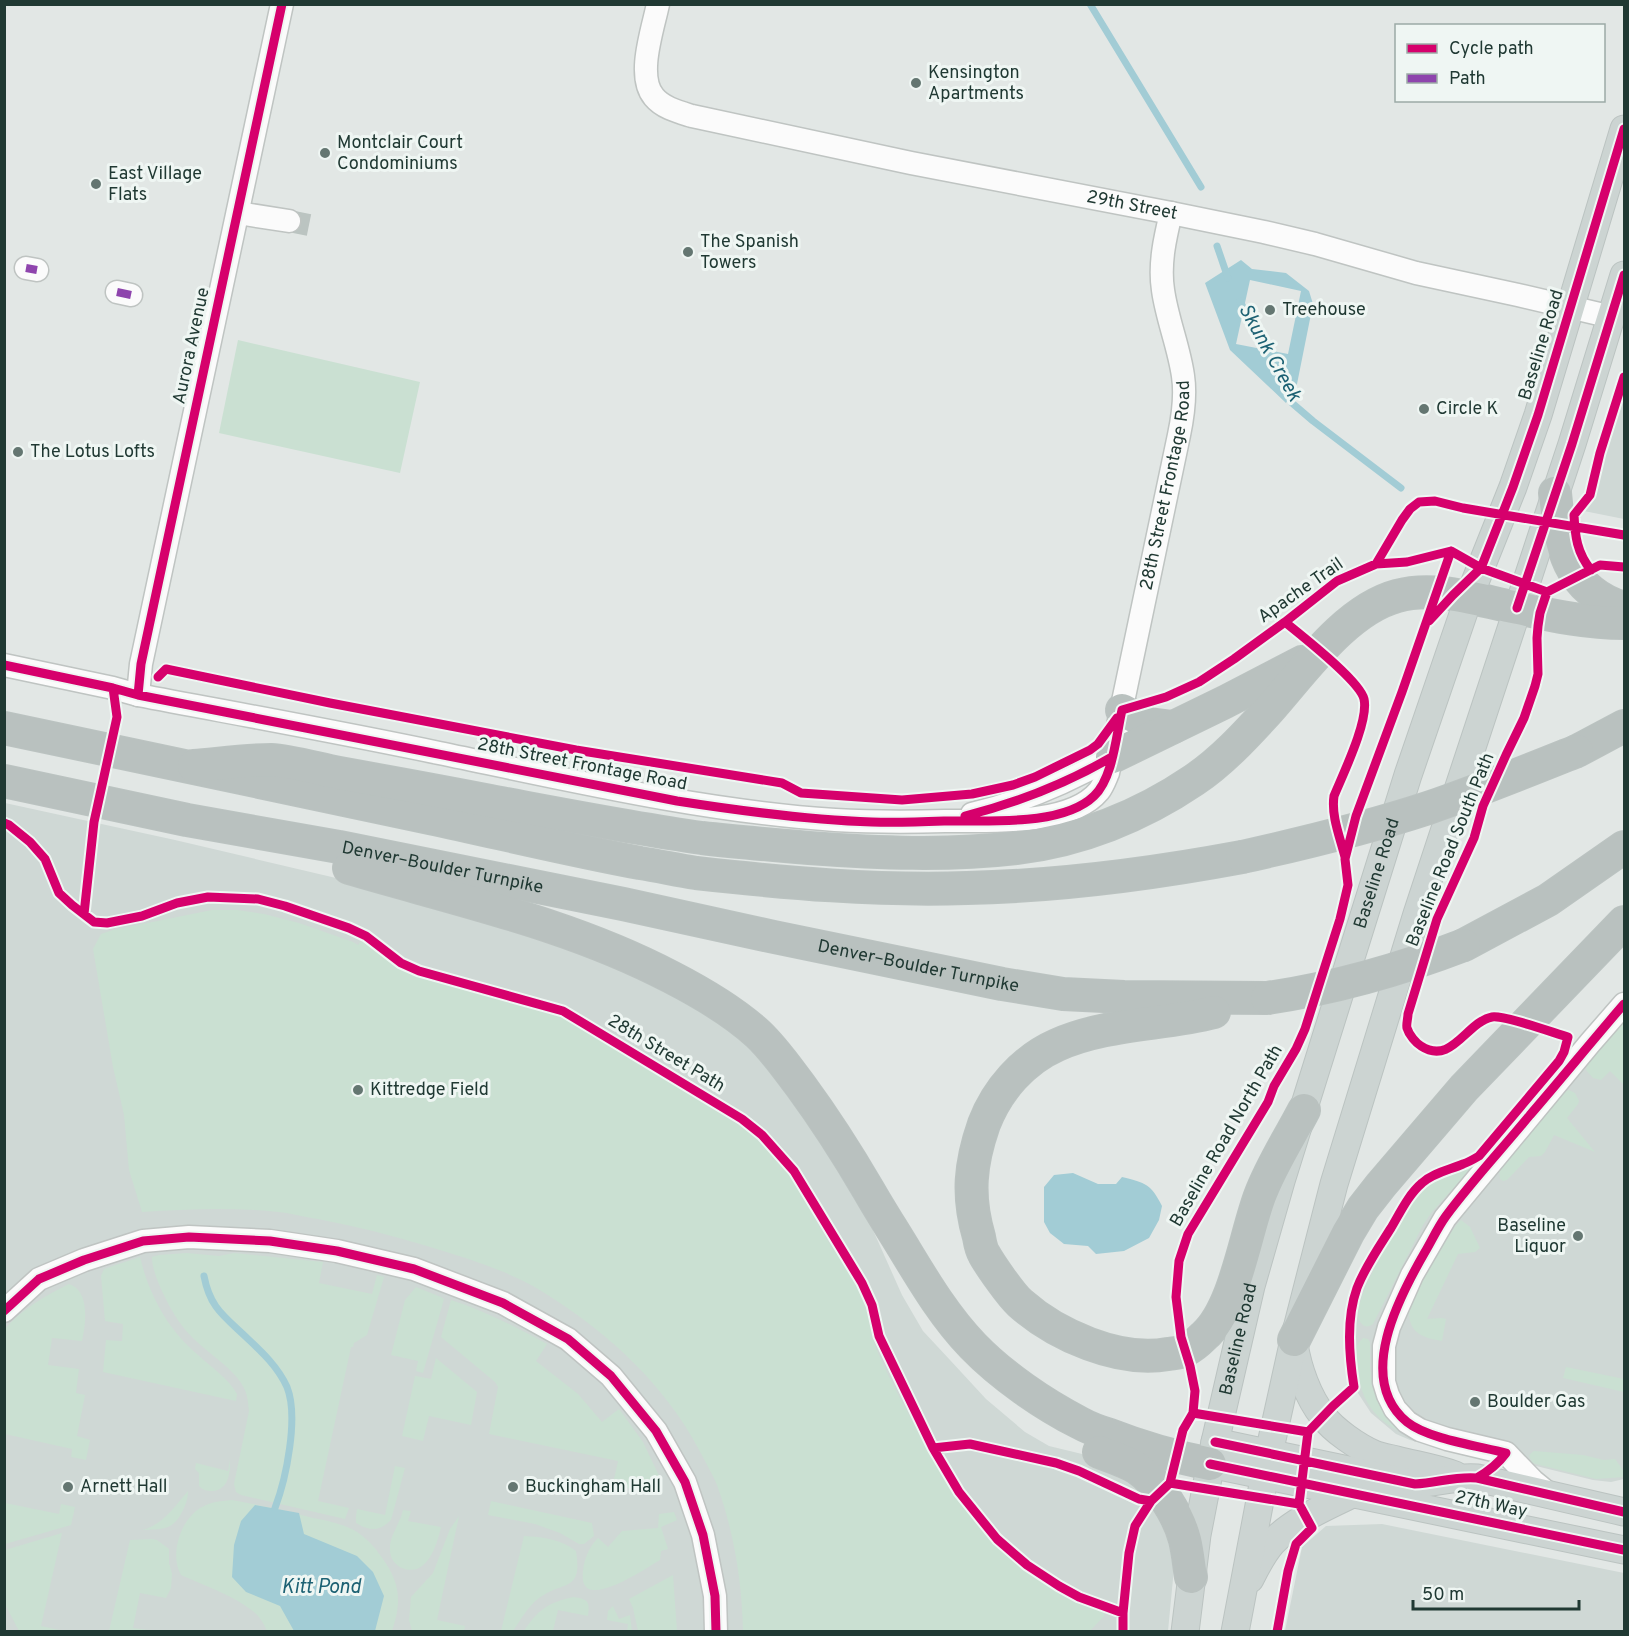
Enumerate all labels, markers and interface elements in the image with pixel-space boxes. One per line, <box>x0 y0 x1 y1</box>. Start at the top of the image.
legend <box>1395 24 1605 102</box>
text: Cycle path <box>1449 38 1534 61</box>
place label: Kensington Apartments <box>928 62 1024 106</box>
text: Path <box>1449 68 1486 91</box>
marker: Kensington Apartments <box>909 76 923 90</box>
place label: Montclair Court Condominiums <box>337 132 463 176</box>
marker: Montclair Court Condominiums <box>318 146 332 160</box>
place label: East Village Flats <box>108 163 202 207</box>
marker: East Village Flats <box>89 177 103 191</box>
street label: 29th Street <box>1084 185 1180 226</box>
place label: The Spanish Towers <box>700 231 799 275</box>
marker: The Spanish Towers <box>681 245 695 259</box>
street label: Aurora Avenue <box>168 286 216 406</box>
street label: Baseline Road <box>1514 287 1570 403</box>
water label: Skunk Creek <box>1231 299 1307 407</box>
place label: Treehouse <box>1282 299 1366 322</box>
marker: Treehouse <box>1263 303 1277 317</box>
street label: 28th Street Frontage Road <box>1135 379 1196 592</box>
place label: Circle K <box>1436 398 1498 421</box>
marker: Circle K <box>1417 402 1431 416</box>
place label: The Lotus Lofts <box>30 441 155 464</box>
marker: The Lotus Lofts <box>11 445 25 459</box>
street label: Apache Trail <box>1254 553 1348 629</box>
street label: 28th Street Frontage Road <box>475 733 689 797</box>
street label: Baseline Road South Path <box>1402 750 1500 950</box>
street label: Baseline Road <box>1349 815 1405 932</box>
street label: Denver–Boulder Turnpike <box>340 836 545 899</box>
street label: Denver–Boulder Turnpike <box>816 935 1021 998</box>
street label: 28th Street Path <box>603 1010 729 1098</box>
street label: Baseline Road North Path <box>1165 1041 1289 1231</box>
place label: Kittredge Field <box>370 1079 489 1102</box>
marker: Kittredge Field <box>351 1083 365 1097</box>
place label: Baseline Liquor <box>1497 1215 1566 1259</box>
marker: Baseline Liquor <box>1571 1229 1585 1243</box>
street label: Baseline Road <box>1215 1281 1263 1398</box>
place label: Boulder Gas <box>1487 1391 1585 1414</box>
marker: Boulder Gas <box>1468 1395 1482 1409</box>
place label: Arnett Hall <box>80 1476 168 1499</box>
place label: Buckingham Hall <box>525 1476 661 1499</box>
marker: Arnett Hall <box>61 1480 75 1494</box>
marker: Buckingham Hall <box>506 1480 520 1494</box>
street label: 27th Way <box>1453 1486 1529 1524</box>
scale bar <box>1413 1573 1580 1611</box>
water label: Kitt Pond <box>281 1575 362 1601</box>
text: 50 m <box>1422 1584 1464 1607</box>

